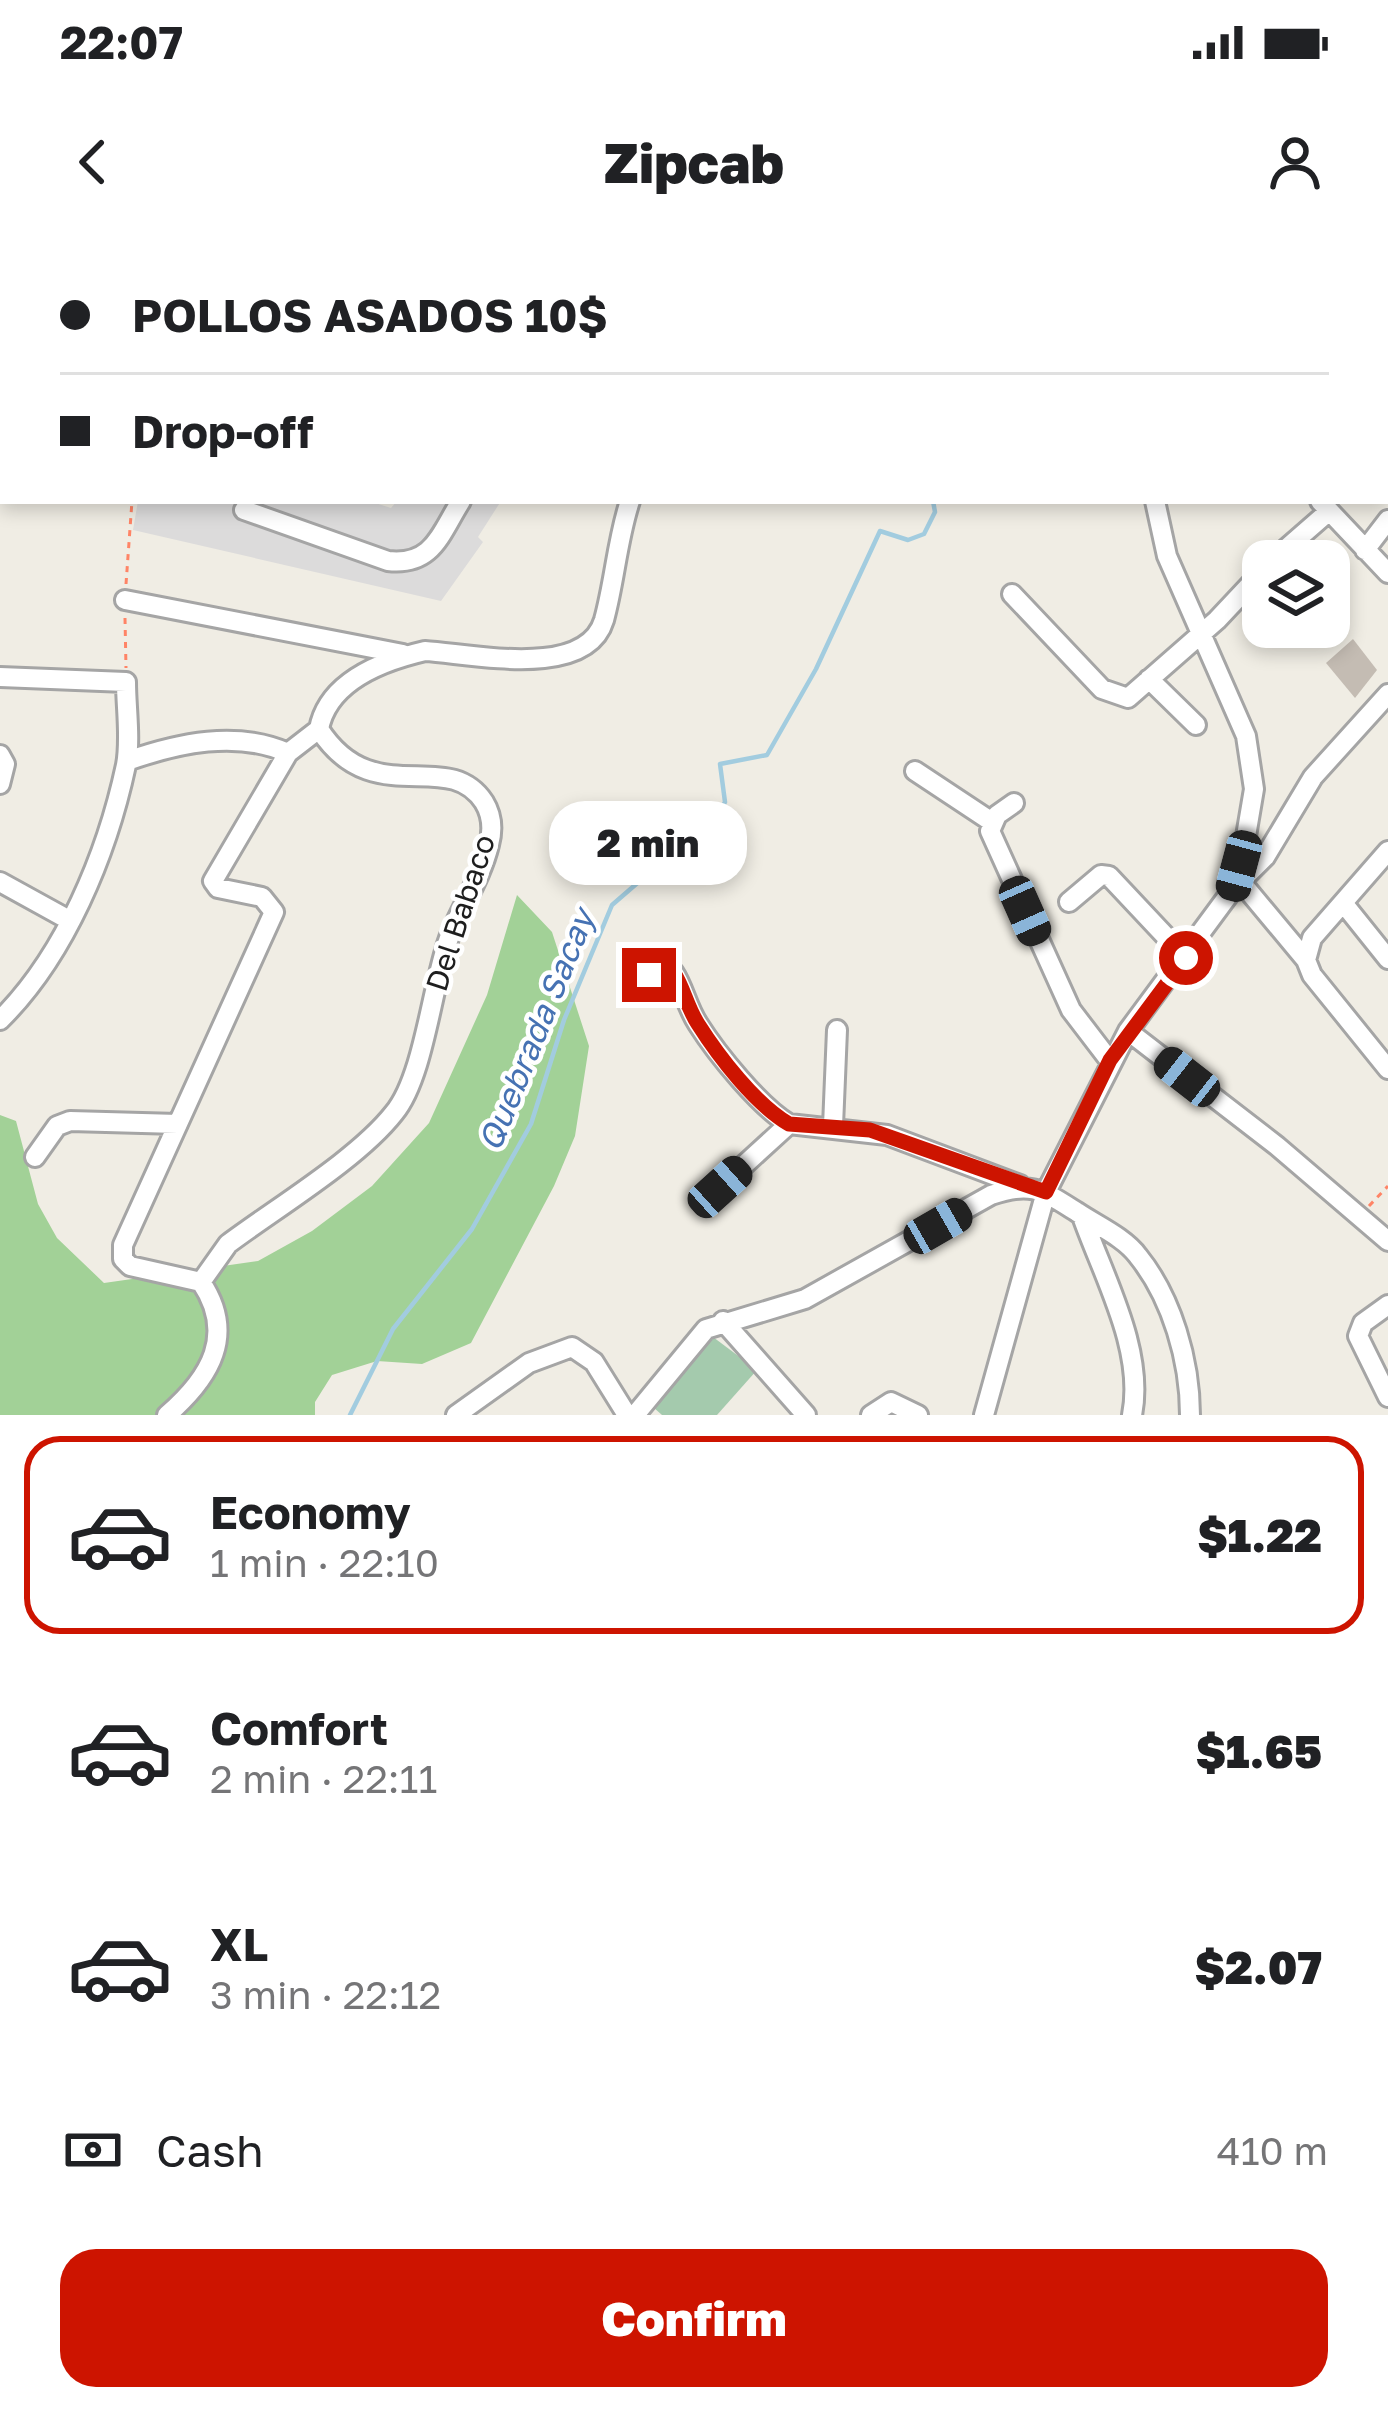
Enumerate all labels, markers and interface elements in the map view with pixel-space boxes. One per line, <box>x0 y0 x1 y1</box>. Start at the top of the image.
text: 22:07 <box>60 15 183 69</box>
icon: back <box>60 129 126 195</box>
icon: person <box>1262 129 1328 195</box>
text: Zipcab <box>604 130 784 195</box>
text: POLLOS ASADOS 10$ <box>132 288 608 342</box>
text: Drop-off <box>132 404 313 458</box>
map controls <box>1242 540 1350 648</box>
button: layers <box>1242 540 1350 648</box>
callout: 2 min <box>550 801 748 885</box>
text: 2 min <box>597 819 699 866</box>
car <box>1212 827 1266 905</box>
street label: Del Babaco <box>418 830 502 995</box>
car <box>994 871 1056 951</box>
water label: Quebrada Sacay <box>469 899 603 1156</box>
route start <box>1159 931 1213 985</box>
route end <box>622 948 676 1002</box>
car <box>1148 1041 1226 1113</box>
car <box>681 1150 759 1224</box>
car <box>898 1192 978 1260</box>
icon: car <box>66 1481 174 1589</box>
text: Economy <box>210 1485 411 1539</box>
text: $1.22 <box>1197 1508 1322 1562</box>
text: 1 min · 22:10 <box>210 1539 439 1586</box>
icon: car <box>66 1697 174 1805</box>
text: Comfort <box>210 1701 388 1755</box>
text: $1.65 <box>1196 1724 1322 1778</box>
text: 2 min · 22:11 <box>210 1755 437 1802</box>
icon: car <box>66 1913 174 2021</box>
text: XL <box>210 1917 268 1971</box>
text: $2.07 <box>1195 1940 1322 1994</box>
text: 3 min · 22:12 <box>210 1971 441 2018</box>
icon: cash <box>60 2117 126 2183</box>
text: Cash <box>156 2123 264 2177</box>
text: 410 m <box>1217 2127 1328 2174</box>
button: Confirm <box>60 2249 1328 2387</box>

